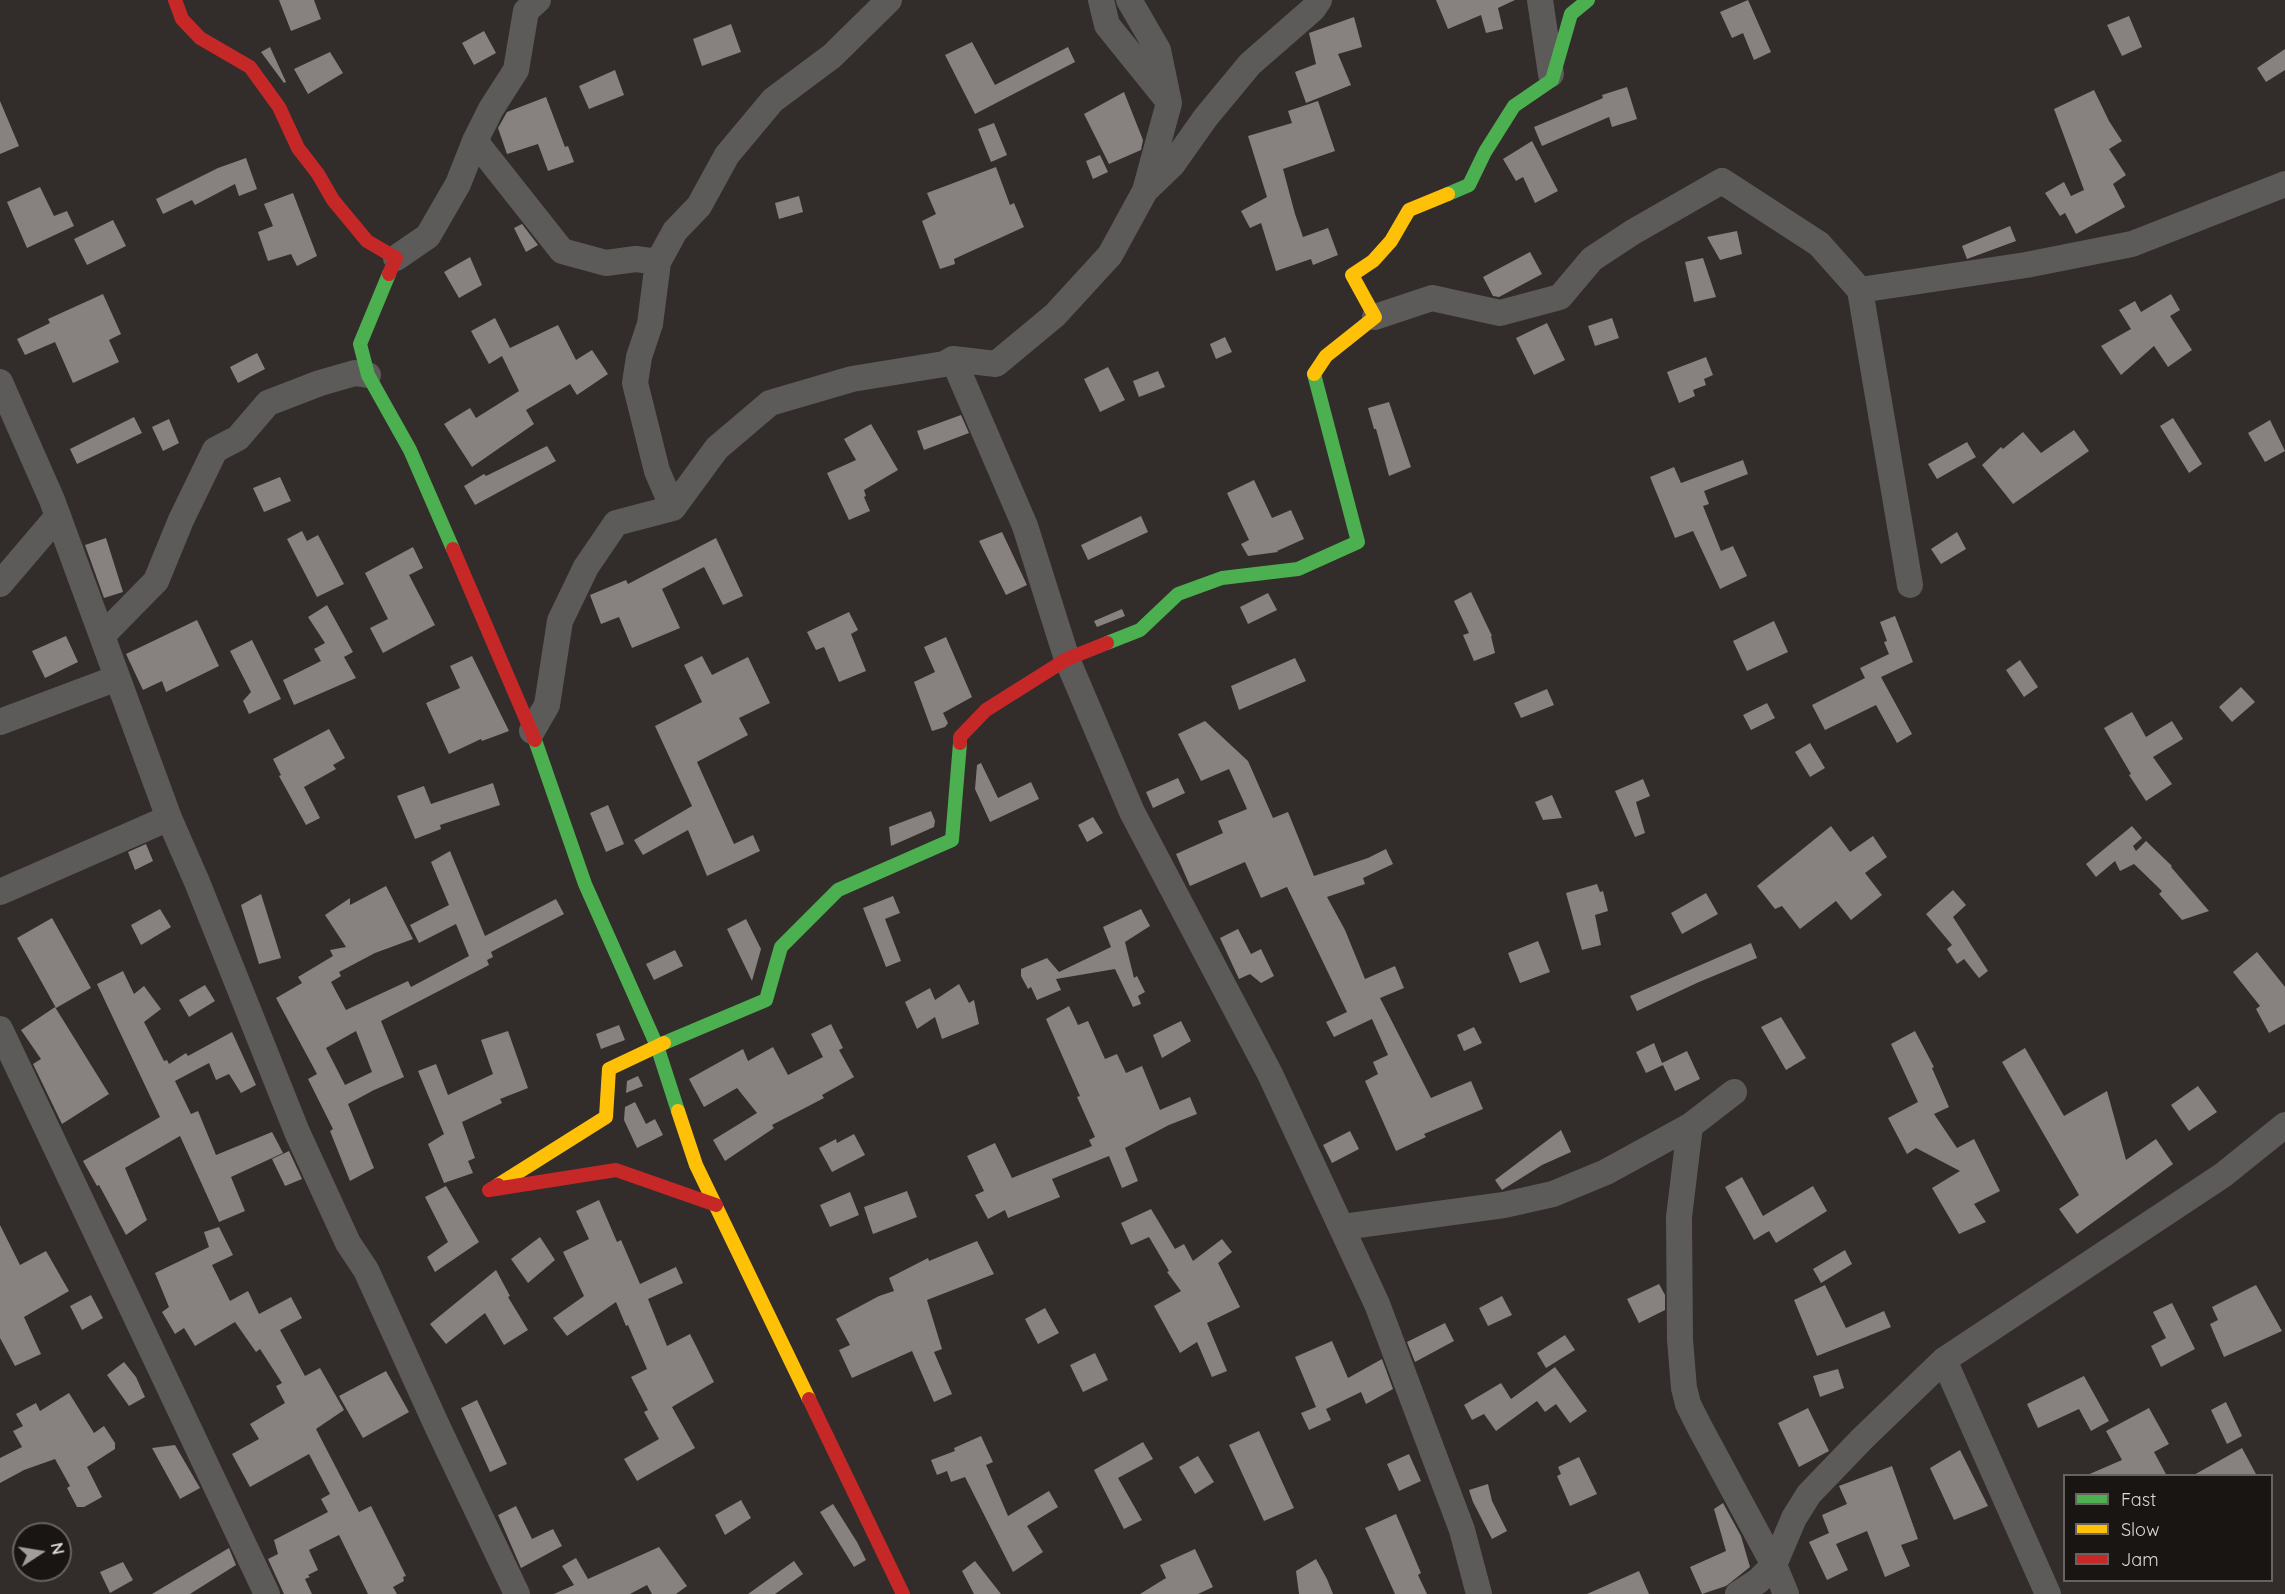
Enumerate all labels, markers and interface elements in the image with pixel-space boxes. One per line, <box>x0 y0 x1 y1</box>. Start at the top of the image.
legend <box>2063 1474 2273 1582</box>
text: Fast <box>2121 1488 2156 1511</box>
text: Slow <box>2121 1518 2159 1541</box>
north arrow <box>12 1522 72 1582</box>
text: N <box>47 1541 69 1556</box>
text: Jam <box>2121 1548 2159 1571</box>

